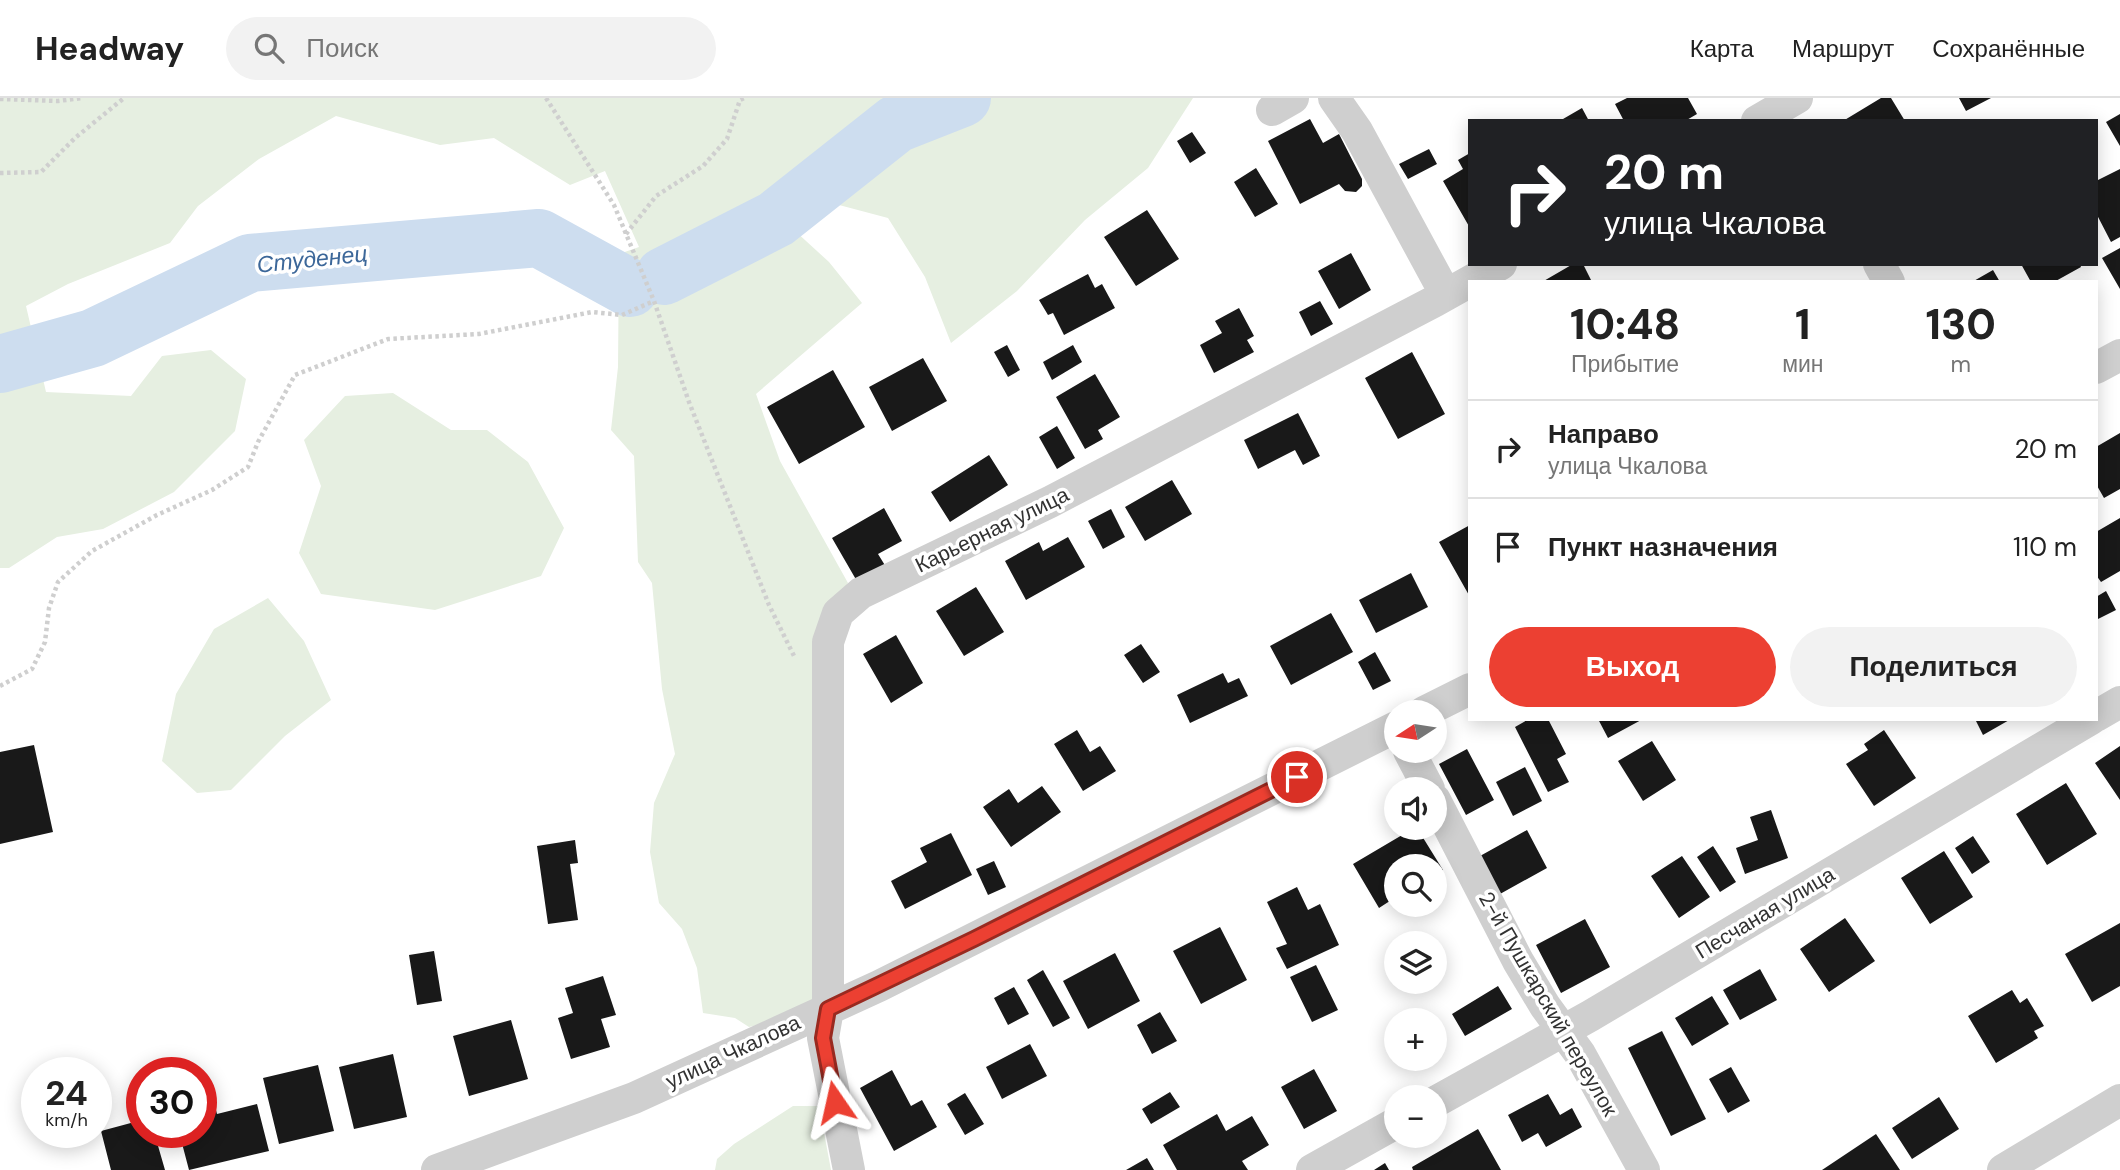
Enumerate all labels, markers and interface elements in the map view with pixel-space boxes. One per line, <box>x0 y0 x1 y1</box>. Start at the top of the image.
search box <box>226 17 716 80</box>
text: Headway <box>35 27 184 70</box>
icon: search <box>250 29 288 67</box>
text: Поиск <box>306 31 378 65</box>
text: Карта <box>1690 33 1754 64</box>
text: Маршрут <box>1792 33 1894 64</box>
text: Сохранённые <box>1932 33 2085 64</box>
text: 20 m <box>1604 140 1724 204</box>
icon: right <box>1489 147 1580 238</box>
text: улица Чкалова <box>1604 202 1826 244</box>
water label: Студенец <box>255 238 369 280</box>
text: 10:48 <box>1570 297 1680 352</box>
text: 1 <box>1795 297 1811 352</box>
text: 130 <box>1926 297 1996 352</box>
text: Прибытие <box>1571 349 1679 379</box>
text: мин <box>1782 349 1824 379</box>
text: m <box>1951 349 1971 379</box>
text: Направо <box>1548 417 1659 451</box>
icon: right <box>1489 430 1527 468</box>
text: 20 m <box>2014 432 2077 466</box>
text: улица Чкалова <box>1548 451 1707 481</box>
street label: Карьерная улица <box>910 480 1074 579</box>
icon: arrive <box>1489 528 1527 566</box>
text: Пункт назначения <box>1548 530 1778 564</box>
text: 110 m <box>2013 530 2077 564</box>
button: Выход <box>1489 627 1776 707</box>
button: Поделиться <box>1790 627 2077 707</box>
north arrow <box>1384 700 1447 763</box>
map controls <box>1384 700 1447 1148</box>
pin <box>1267 747 1327 807</box>
icon: arrive <box>1278 758 1316 796</box>
button: sound <box>1384 777 1447 840</box>
button: search <box>1384 854 1447 917</box>
street label: Песчаная улица <box>1690 860 1840 966</box>
street label: 2-й Пушкарский переулок <box>1472 887 1624 1122</box>
button: layers <box>1384 931 1447 994</box>
street label: улица Чкалова <box>661 1008 805 1095</box>
button: + <box>1384 1008 1447 1071</box>
speed limit sign: 30 <box>126 1057 217 1148</box>
position arrow <box>798 1065 872 1139</box>
text: 24 <box>45 1070 88 1116</box>
button: − <box>1384 1085 1447 1148</box>
text: km/h <box>45 1108 88 1132</box>

